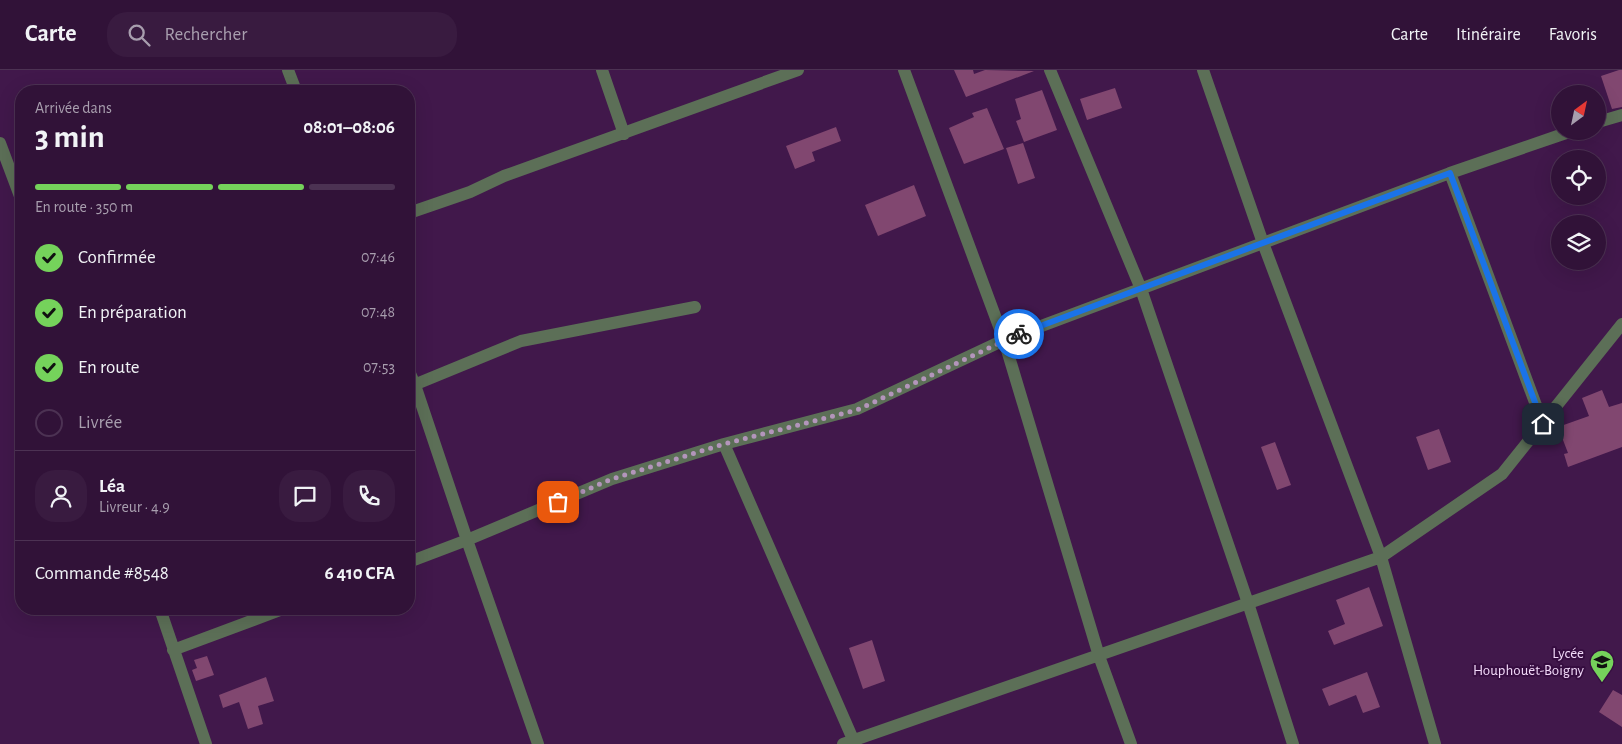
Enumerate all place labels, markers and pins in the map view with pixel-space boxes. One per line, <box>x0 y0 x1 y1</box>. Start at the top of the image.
pin <box>1522 403 1564 445</box>
pin <box>537 481 579 523</box>
place label: Lycée Houphouët-Boigny <box>1473 646 1585 678</box>
school or university icon: Lycée Houphouët-Boigny <box>1589 649 1615 683</box>

